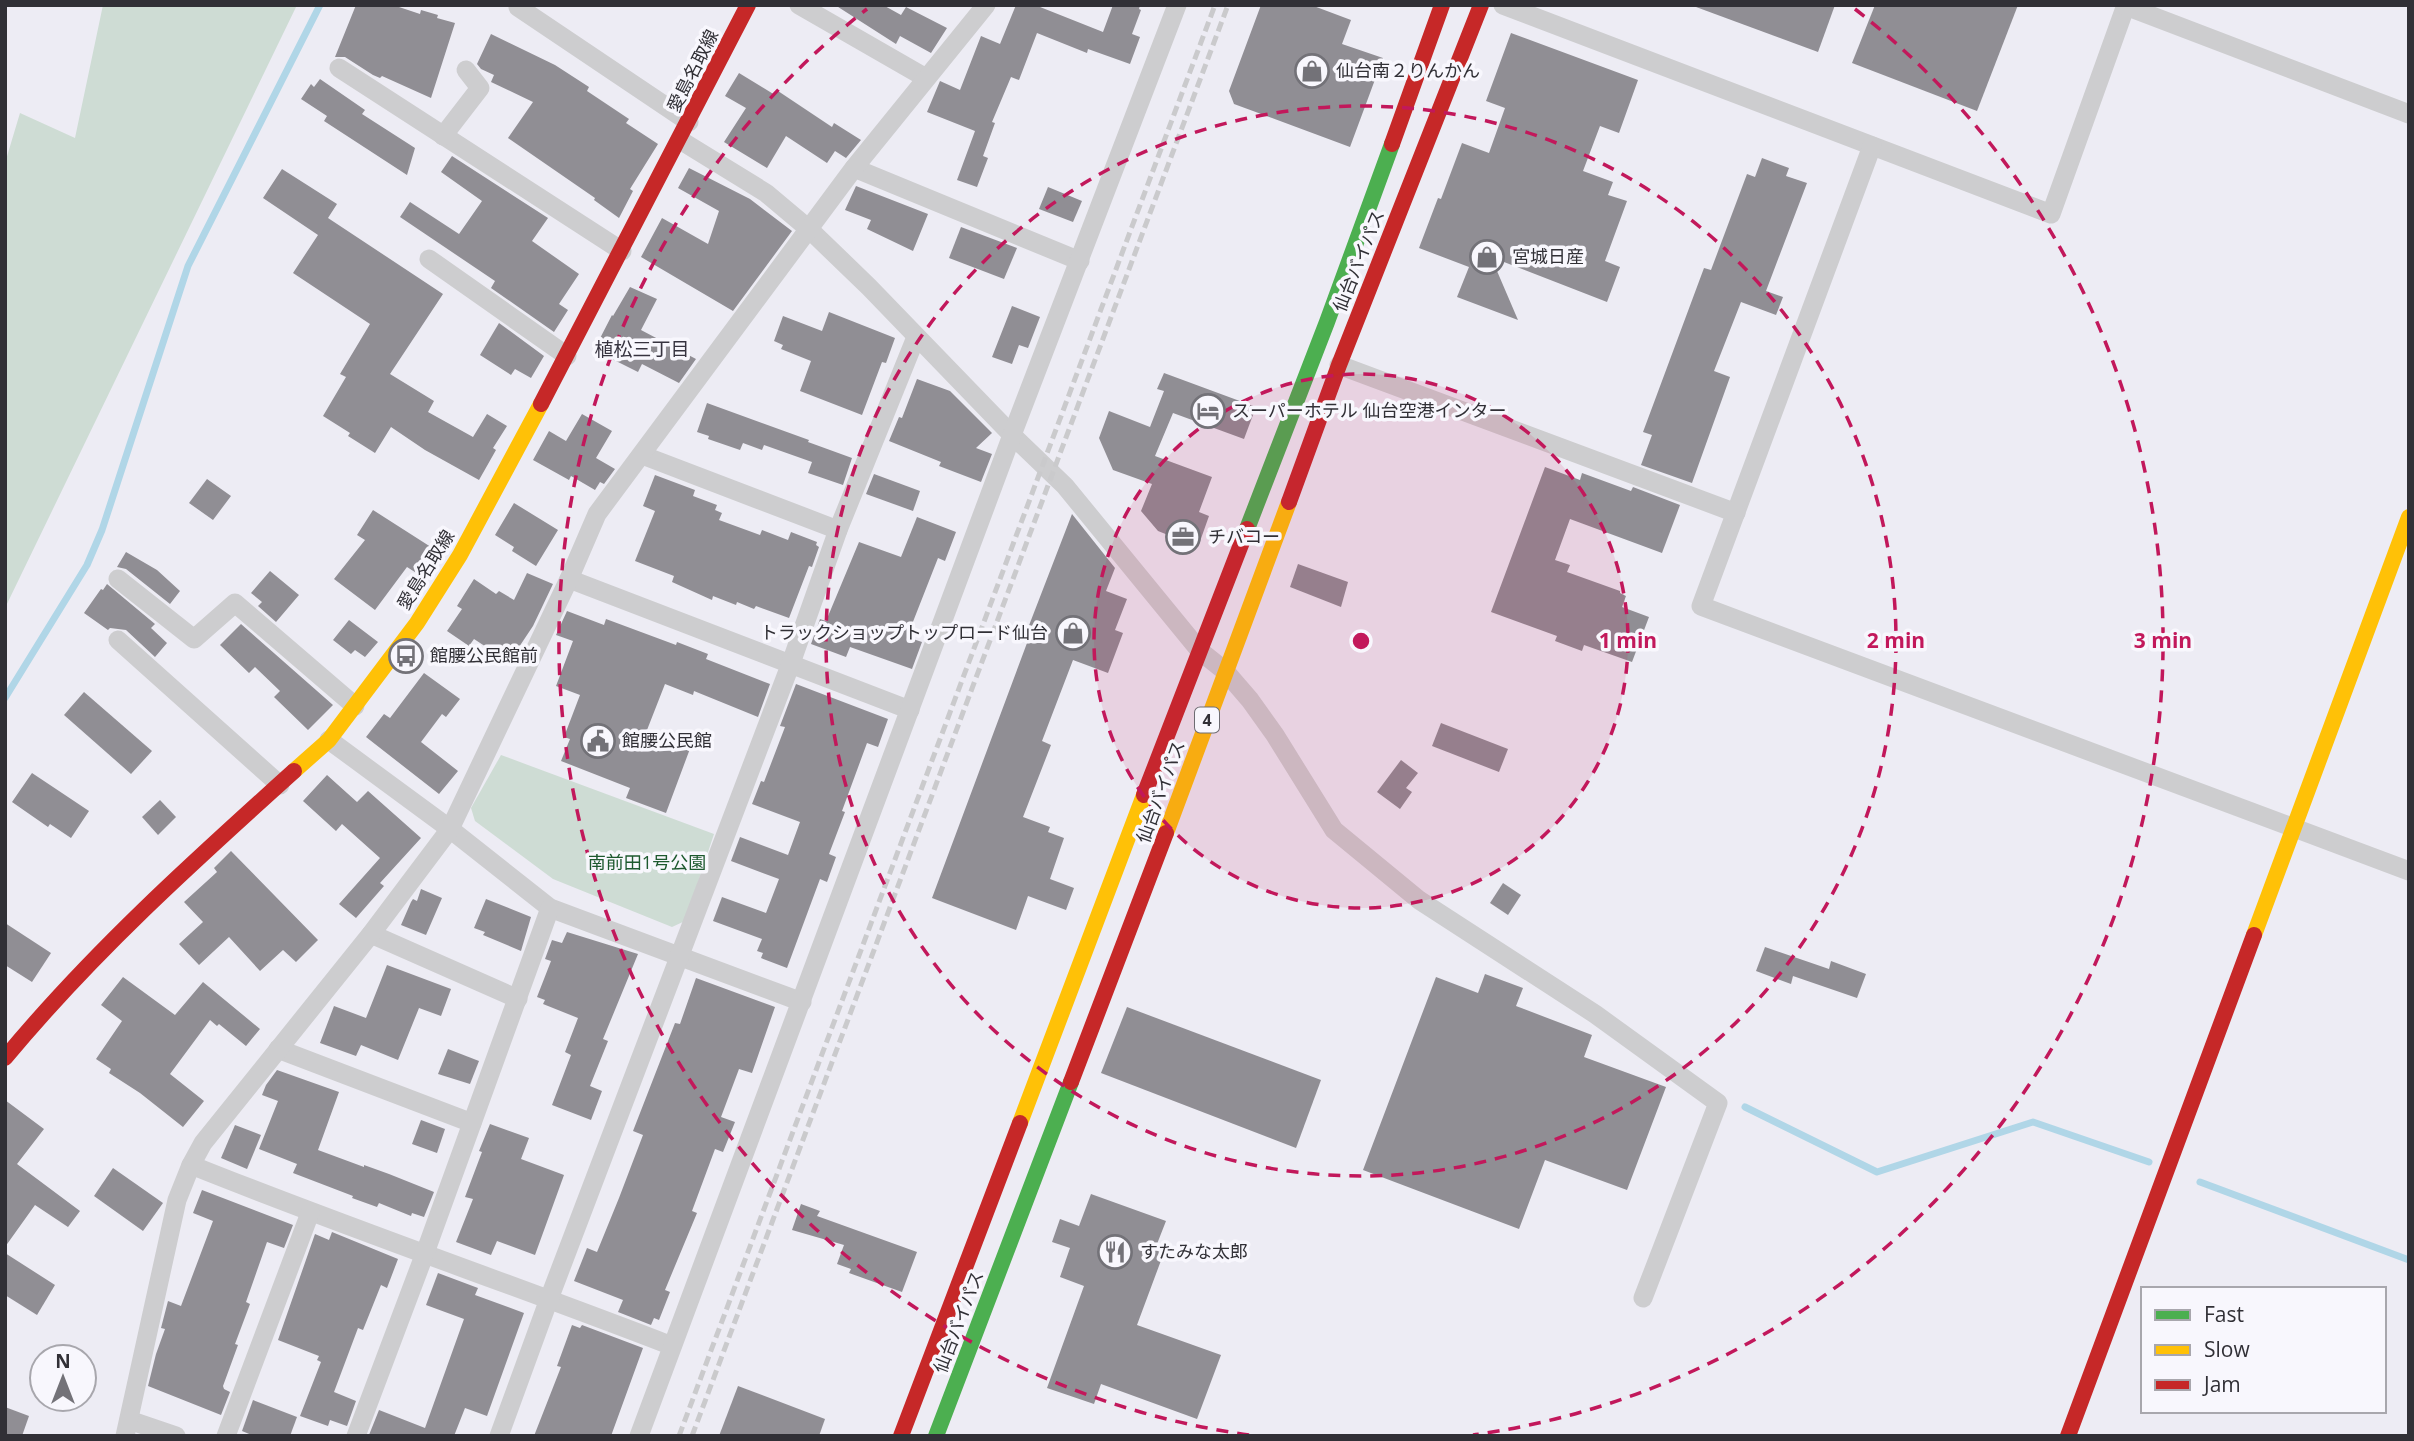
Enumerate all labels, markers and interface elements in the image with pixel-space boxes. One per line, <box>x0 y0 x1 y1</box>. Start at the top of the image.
street label: 愛島名取線 <box>661 25 723 116</box>
shop icon: 仙台南２りんかん <box>1293 52 1331 90</box>
place label: 仙台南２りんかん <box>1336 58 1480 82</box>
street label: 仙台バイパス <box>1327 206 1389 315</box>
shop icon: 宮城日産 <box>1468 238 1506 276</box>
place label: 宮城日産 <box>1512 244 1584 268</box>
district label: 植松三丁目 <box>594 336 690 362</box>
hotel icon: スーパーホテル 仙台空港インター <box>1189 392 1227 430</box>
place label: スーパーホテル 仙台空港インター <box>1232 398 1507 422</box>
office icon: チバコー <box>1164 518 1202 556</box>
place label: チバコー <box>1208 524 1280 548</box>
street label: 愛島名取線 <box>391 525 459 614</box>
shop icon: トラックショップトップロード仙台 <box>1054 614 1092 652</box>
place label: トラックショップトップロード仙台 <box>760 620 1048 644</box>
text: 1 min <box>1599 626 1657 654</box>
text: 2 min <box>1867 626 1925 654</box>
text: 3 min <box>2134 626 2192 654</box>
centre of rings <box>1349 629 1373 653</box>
bus stop icon: 館腰公民館前 <box>387 637 425 675</box>
place label: 館腰公民館前 <box>430 643 538 667</box>
road number: 4 <box>1195 708 1219 733</box>
public building icon: 館腰公民館 <box>579 722 617 760</box>
place label: 館腰公民館 <box>622 728 712 752</box>
street label: 仙台バイパス <box>1130 737 1190 846</box>
park label: 南前田1号公園 <box>588 850 706 874</box>
restaurant icon: すたみな太郎 <box>1096 1233 1134 1271</box>
place label: すたみな太郎 <box>1140 1239 1248 1263</box>
street label: 仙台バイパス <box>928 1267 989 1376</box>
legend <box>2141 1287 2386 1413</box>
text: Fast <box>2204 1300 2244 1328</box>
text: Slow <box>2204 1335 2250 1363</box>
north arrow <box>28 1343 98 1413</box>
text: N <box>55 1348 71 1374</box>
text: Jam <box>2202 1370 2241 1398</box>

